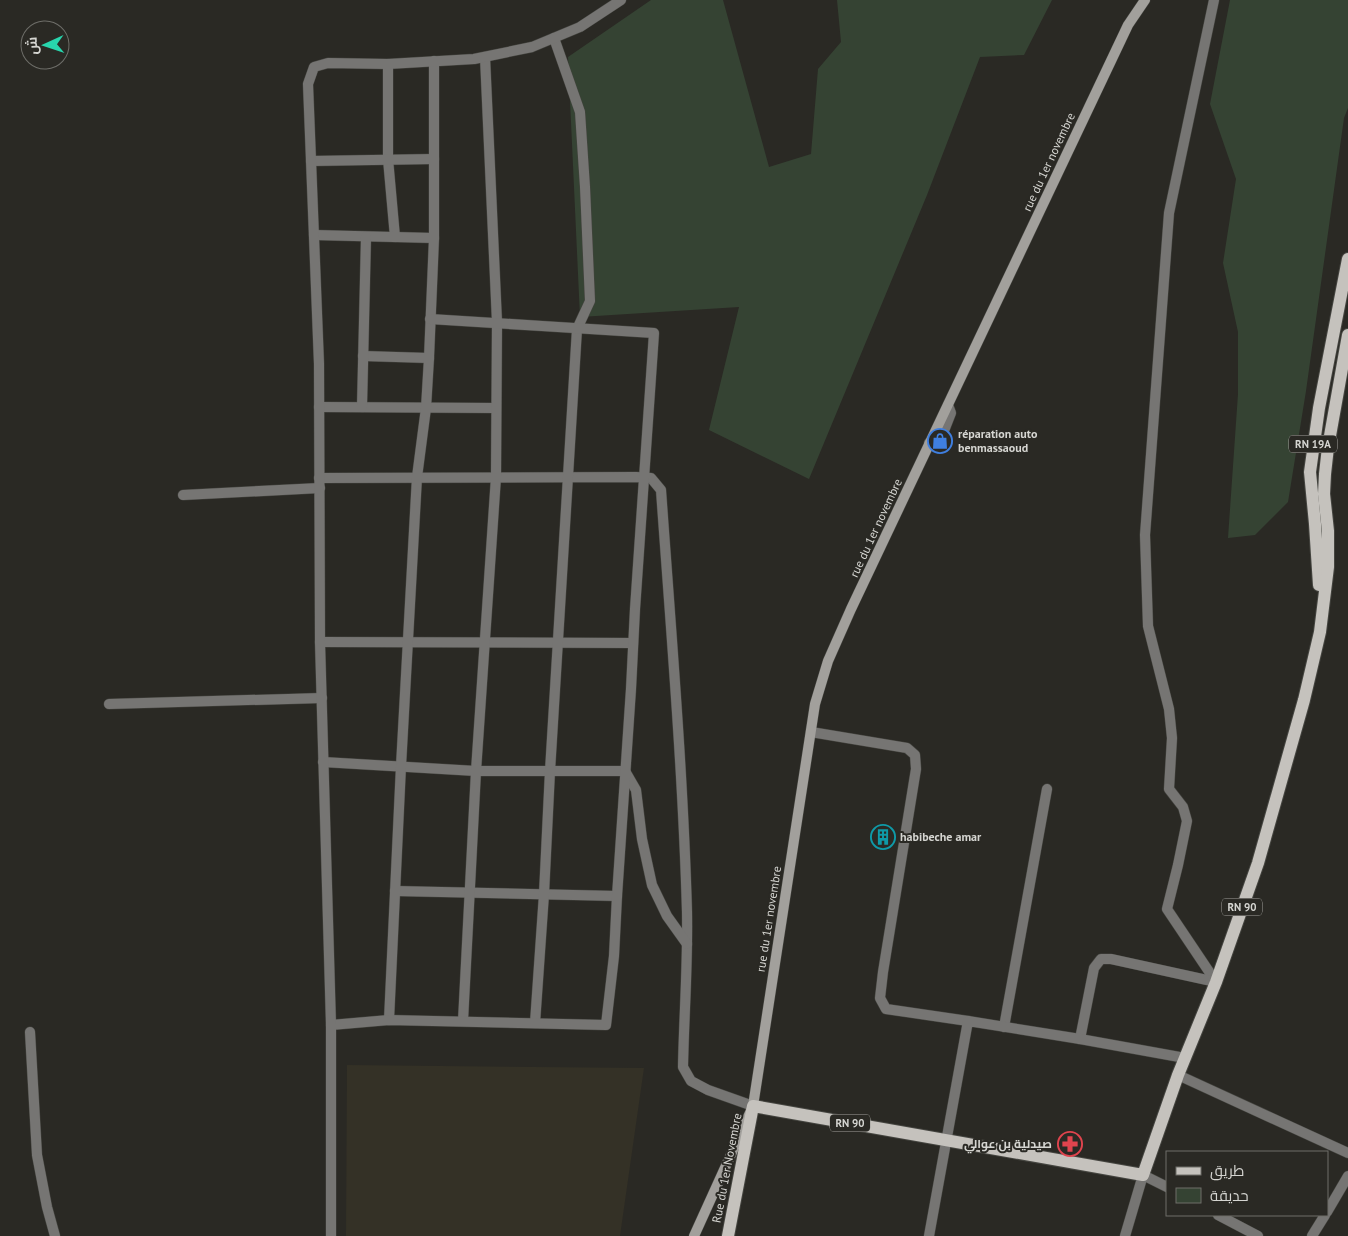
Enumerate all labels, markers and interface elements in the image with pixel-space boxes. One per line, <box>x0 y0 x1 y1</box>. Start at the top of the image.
north arrow <box>20 20 70 70</box>
text: ش <box>23 36 41 55</box>
street label: rue du 1er novembre <box>1019 110 1078 213</box>
place label: réparation auto benmassaoud <box>958 426 1038 455</box>
shop icon: réparation auto benmassaoud <box>927 428 953 454</box>
road number: RN 19A <box>1289 436 1337 452</box>
street label: rue du 1er novembre <box>846 476 905 579</box>
building icon: habibeche amar <box>870 824 896 850</box>
place label: habibeche amar <box>900 829 982 844</box>
street label: rue du 1er novembre <box>753 865 784 973</box>
road number: RN 90 <box>1222 899 1262 916</box>
street label: Rue du 1er Novembre <box>709 1112 744 1224</box>
road number: RN 90 <box>830 1114 870 1132</box>
pharmacy icon: صيدلية بن عوالي <box>1057 1131 1083 1157</box>
place label: صيدلية بن عوالي <box>964 1136 1052 1154</box>
legend <box>1166 1151 1328 1216</box>
text: طريق <box>1210 1161 1244 1181</box>
text: حديقة <box>1210 1186 1249 1205</box>

